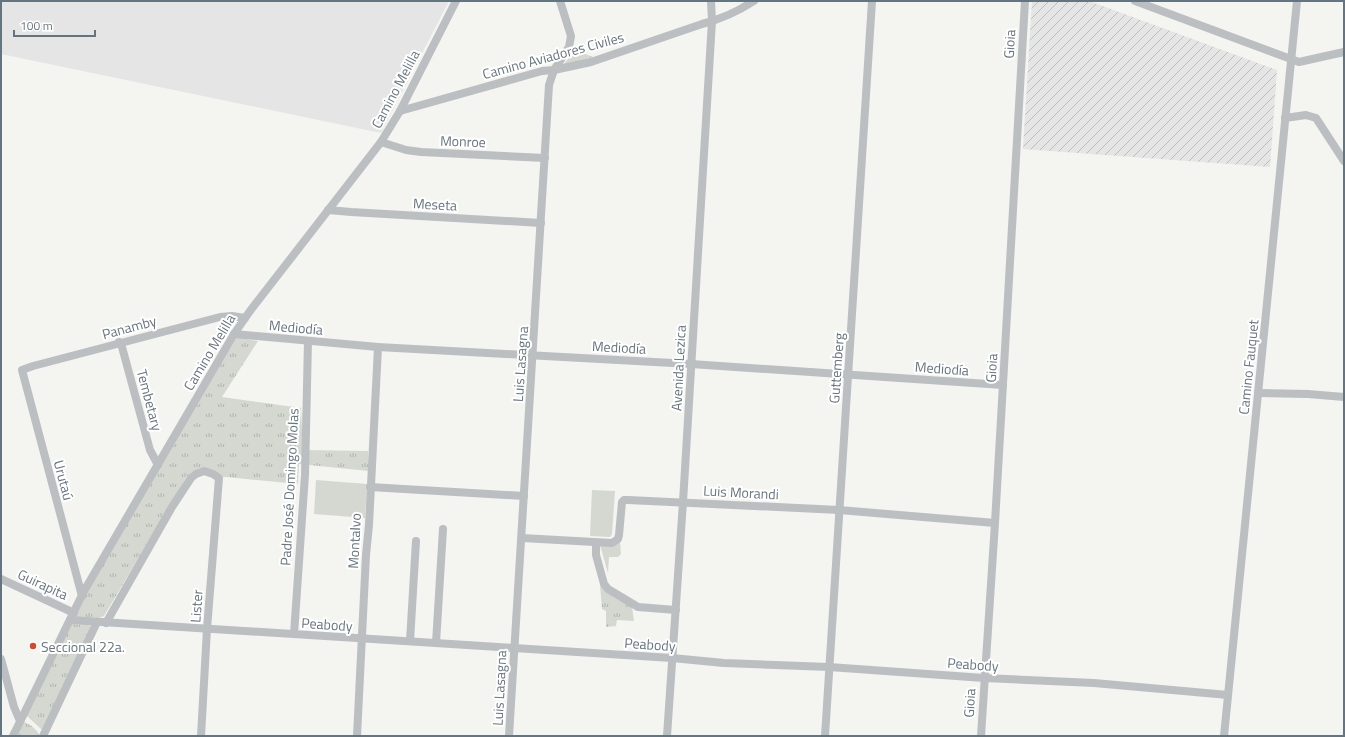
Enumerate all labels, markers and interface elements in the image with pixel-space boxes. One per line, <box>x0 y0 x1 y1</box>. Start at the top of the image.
scale bar <box>14 12 95 38</box>
text: 100 m <box>20 16 53 35</box>
street label: Camino Aviadores Civiles <box>480 26 626 84</box>
street label: Gioia <box>998 29 1020 59</box>
street label: Camino Melilla <box>366 46 424 132</box>
street label: Monroe <box>440 130 486 152</box>
street label: Meseta <box>412 192 458 216</box>
street label: Panamby <box>99 310 159 344</box>
street label: Camino Melilla <box>178 310 240 394</box>
street label: Mediodía <box>268 314 324 340</box>
street label: Camino Fauquet <box>1233 318 1263 416</box>
street label: Avenida Lezica <box>665 324 691 412</box>
street label: Luis Lasagna <box>507 326 533 402</box>
street label: Guttemberg <box>823 332 849 404</box>
street label: Mediodía <box>591 335 647 359</box>
street label: Gioia <box>980 353 1002 383</box>
street label: Mediodía <box>914 356 970 380</box>
street label: Tembetary <box>132 367 168 433</box>
street label: Padre José Domingo Molas <box>274 408 304 566</box>
street label: Urutaú <box>49 458 79 502</box>
street label: Luis Morandi <box>703 480 779 504</box>
street label: Montalvo <box>342 513 366 569</box>
street label: Guirapita <box>14 563 72 605</box>
street label: Lister <box>184 589 208 623</box>
street label: Peabody <box>301 612 354 636</box>
street label: Peabody <box>624 632 677 656</box>
place label: Seccional 22a. <box>41 636 125 657</box>
marker: Seccional 22a. <box>28 641 38 651</box>
street label: Luis Lasagna <box>487 650 511 726</box>
street label: Peabody <box>947 652 1000 676</box>
street label: Gioia <box>958 688 980 718</box>

